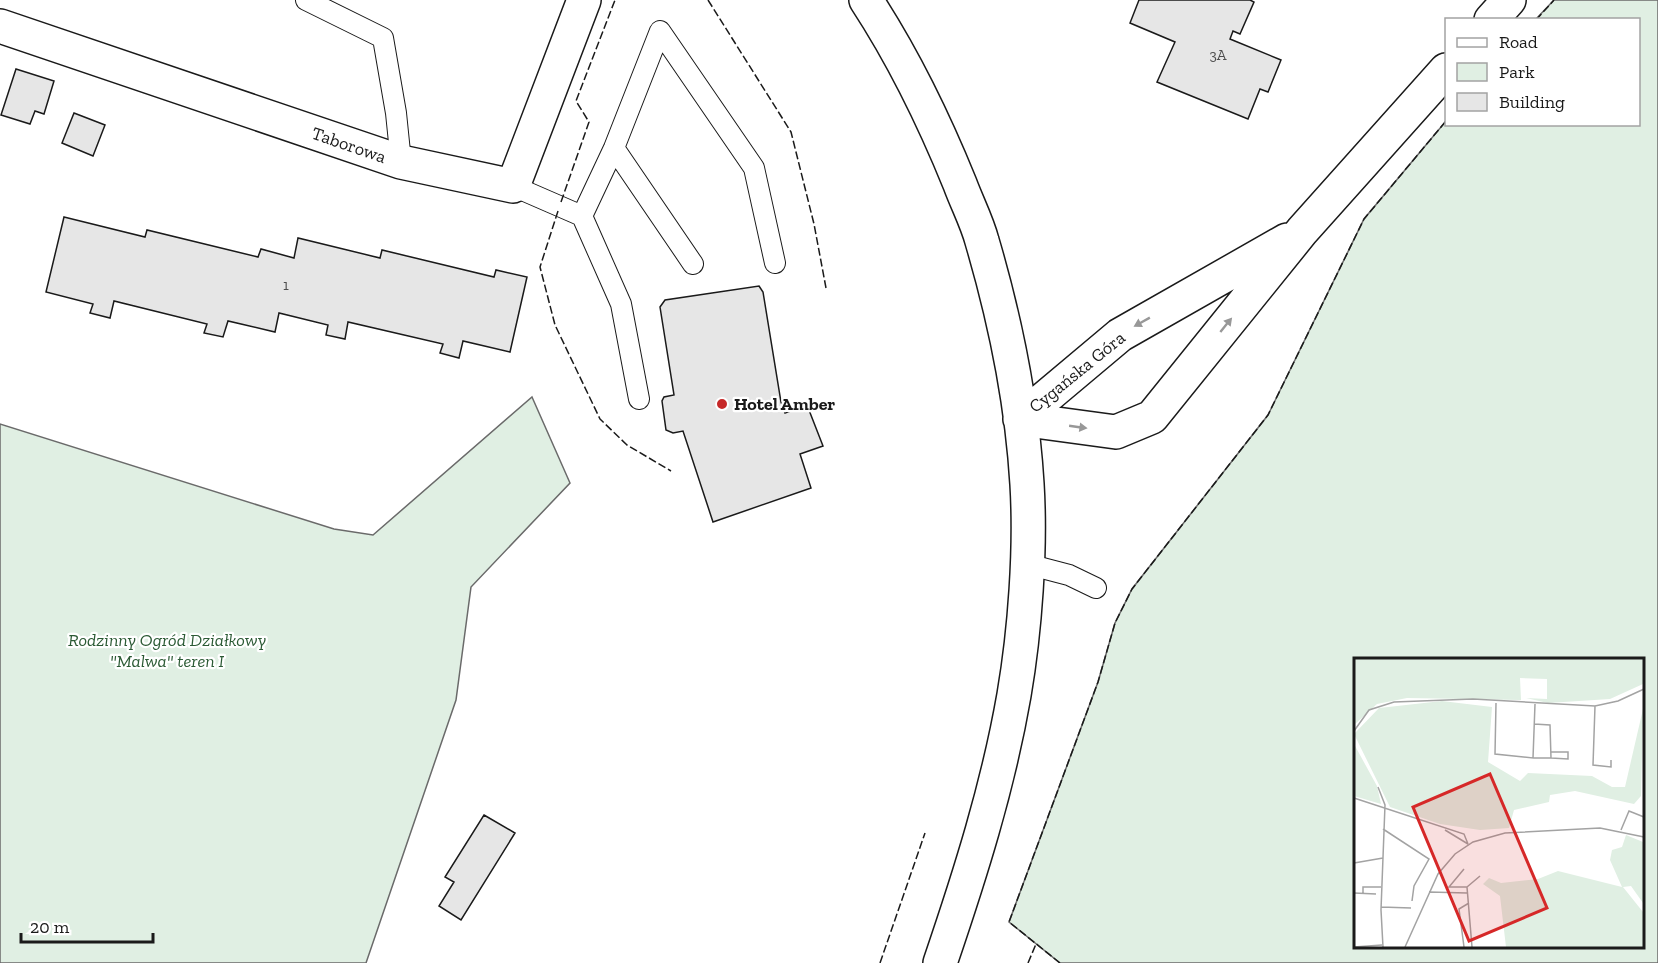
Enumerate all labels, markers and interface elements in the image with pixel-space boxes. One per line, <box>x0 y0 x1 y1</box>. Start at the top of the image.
legend <box>1445 18 1640 126</box>
text: Road <box>1499 31 1538 53</box>
house number: 3A <box>1209 46 1227 64</box>
text: Park <box>1499 61 1535 83</box>
text: Building <box>1499 91 1565 113</box>
street label: Taborowa <box>309 122 389 168</box>
house number: 1 <box>283 276 289 294</box>
one-way arrow <box>1133 317 1150 327</box>
one-way arrow <box>1220 317 1233 333</box>
street label: Cygańska Góra <box>1024 326 1130 417</box>
place label: Hotel Amber <box>734 393 835 415</box>
marker: Hotel Amber <box>715 397 729 411</box>
one-way arrow <box>1069 422 1088 431</box>
park label: Rodzinny Ogród Działkowy "Malwa" teren I <box>68 629 266 672</box>
inset map <box>1354 658 1643 948</box>
scale bar <box>21 906 153 944</box>
text: 20 m <box>30 916 70 938</box>

